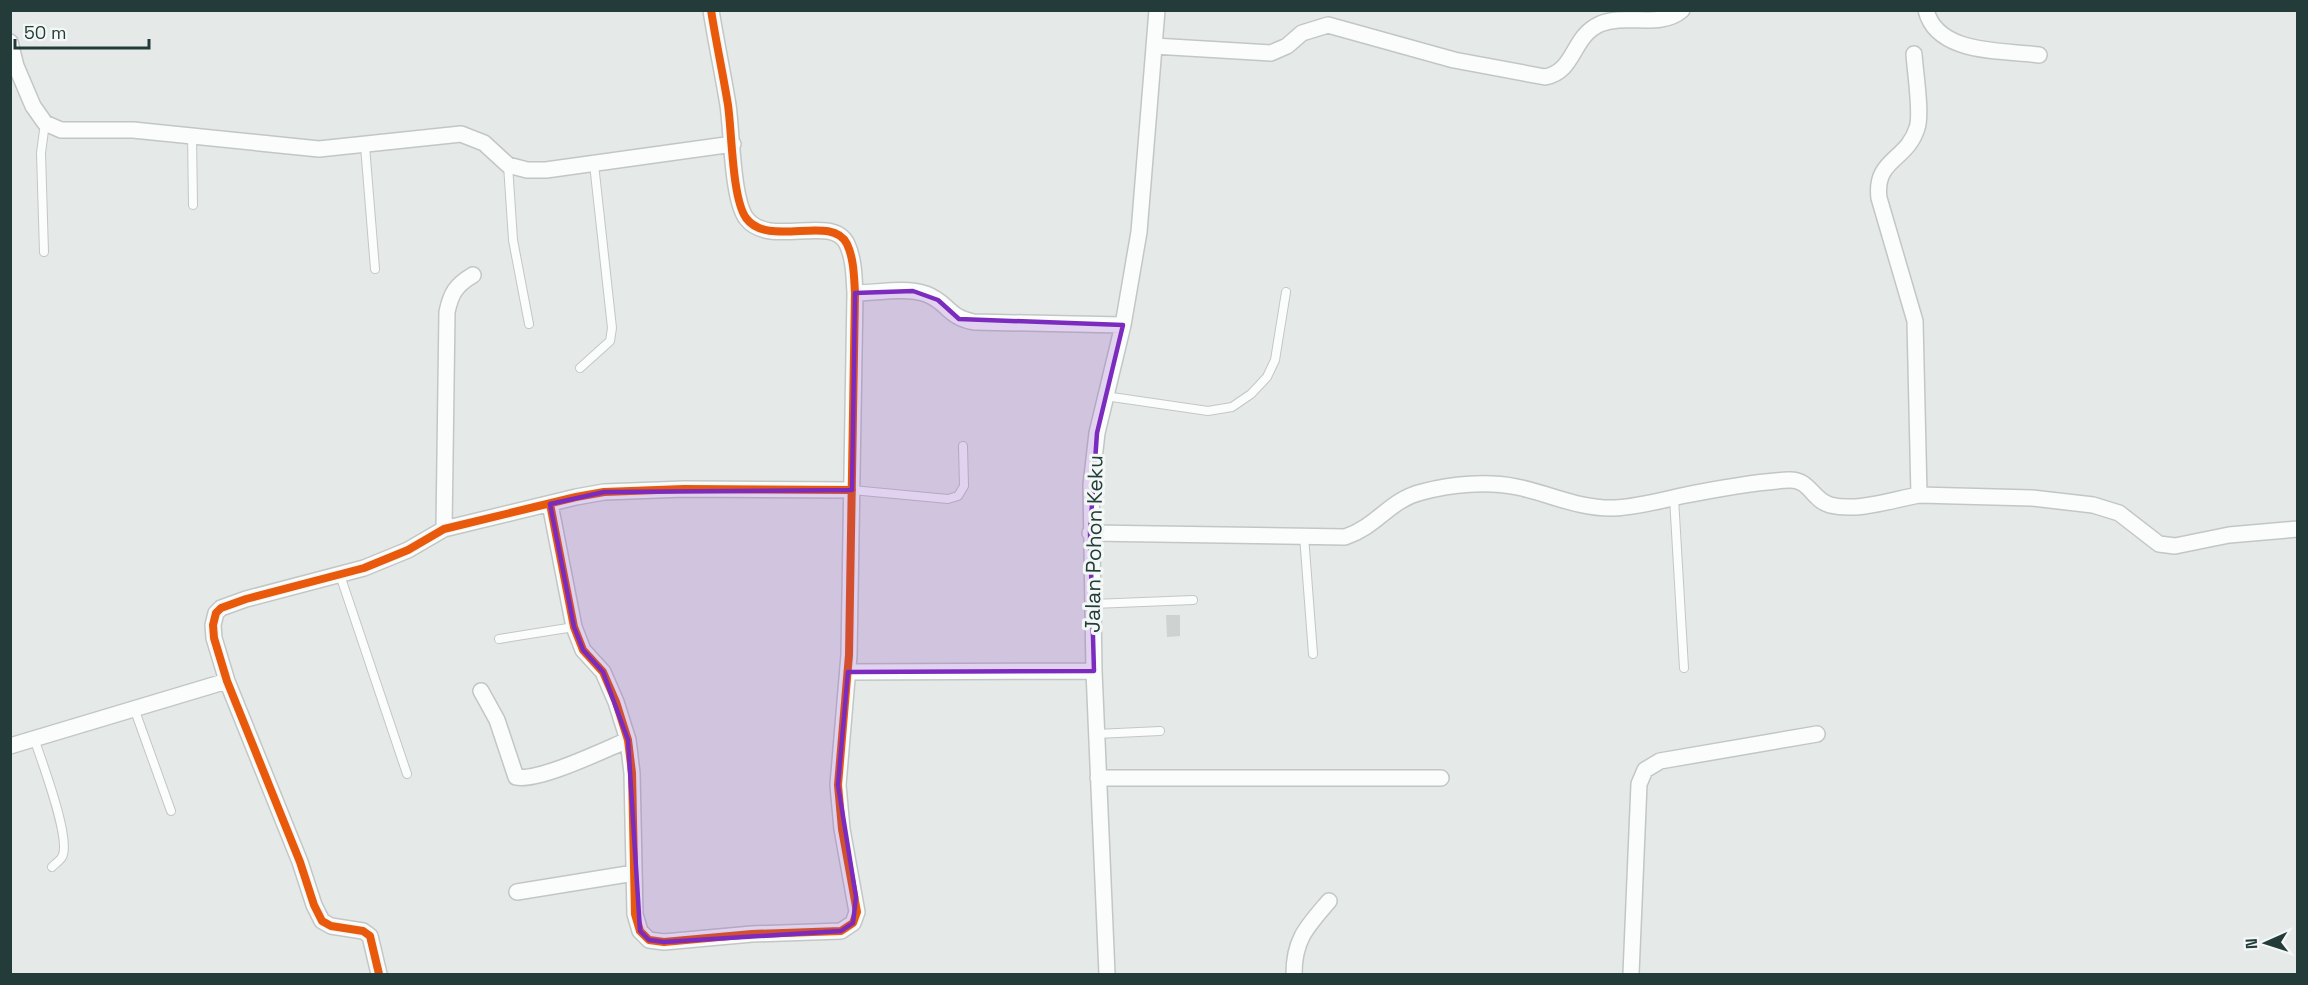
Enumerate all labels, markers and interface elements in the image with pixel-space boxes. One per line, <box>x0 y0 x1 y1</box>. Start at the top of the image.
scale bar <box>15 12 148 50</box>
text: 50 m <box>24 21 66 44</box>
street label: Jalan Pohon Keku <box>1078 455 1109 633</box>
north arrow <box>2236 913 2296 973</box>
text: N <box>2241 938 2262 950</box>

